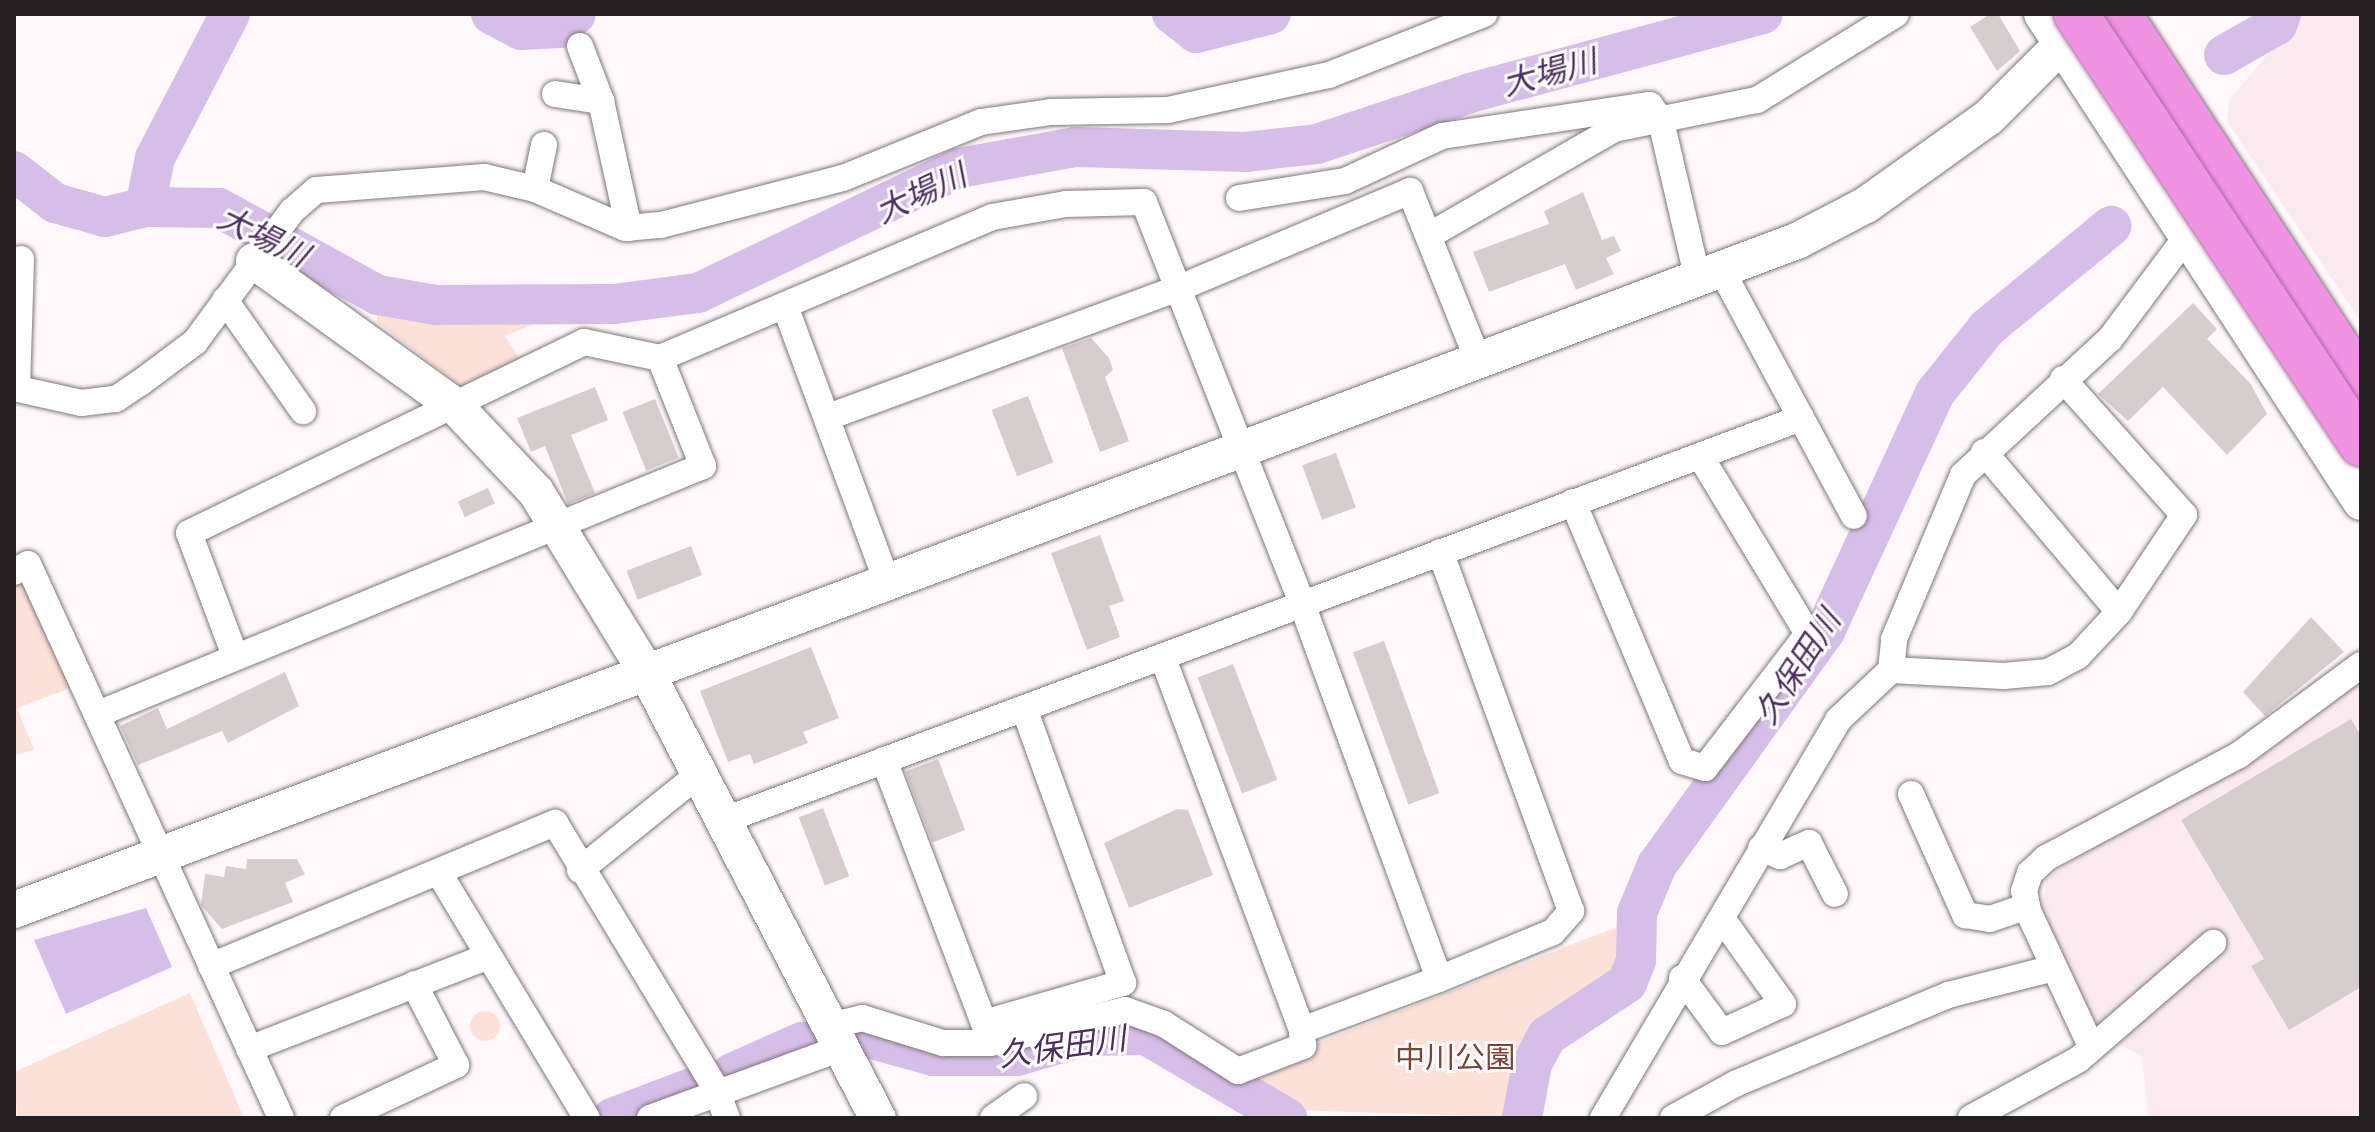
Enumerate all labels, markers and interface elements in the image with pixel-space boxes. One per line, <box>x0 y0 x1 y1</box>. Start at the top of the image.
water label: 大場川 <box>1498 40 1600 102</box>
water label: 大場川 <box>868 154 972 230</box>
water label: 大場川 <box>212 197 316 273</box>
water label: 久保田川 <box>1745 602 1847 730</box>
water label: 久保田川 <box>996 1017 1128 1073</box>
park label: 中川公園 <box>1395 1038 1515 1074</box>

